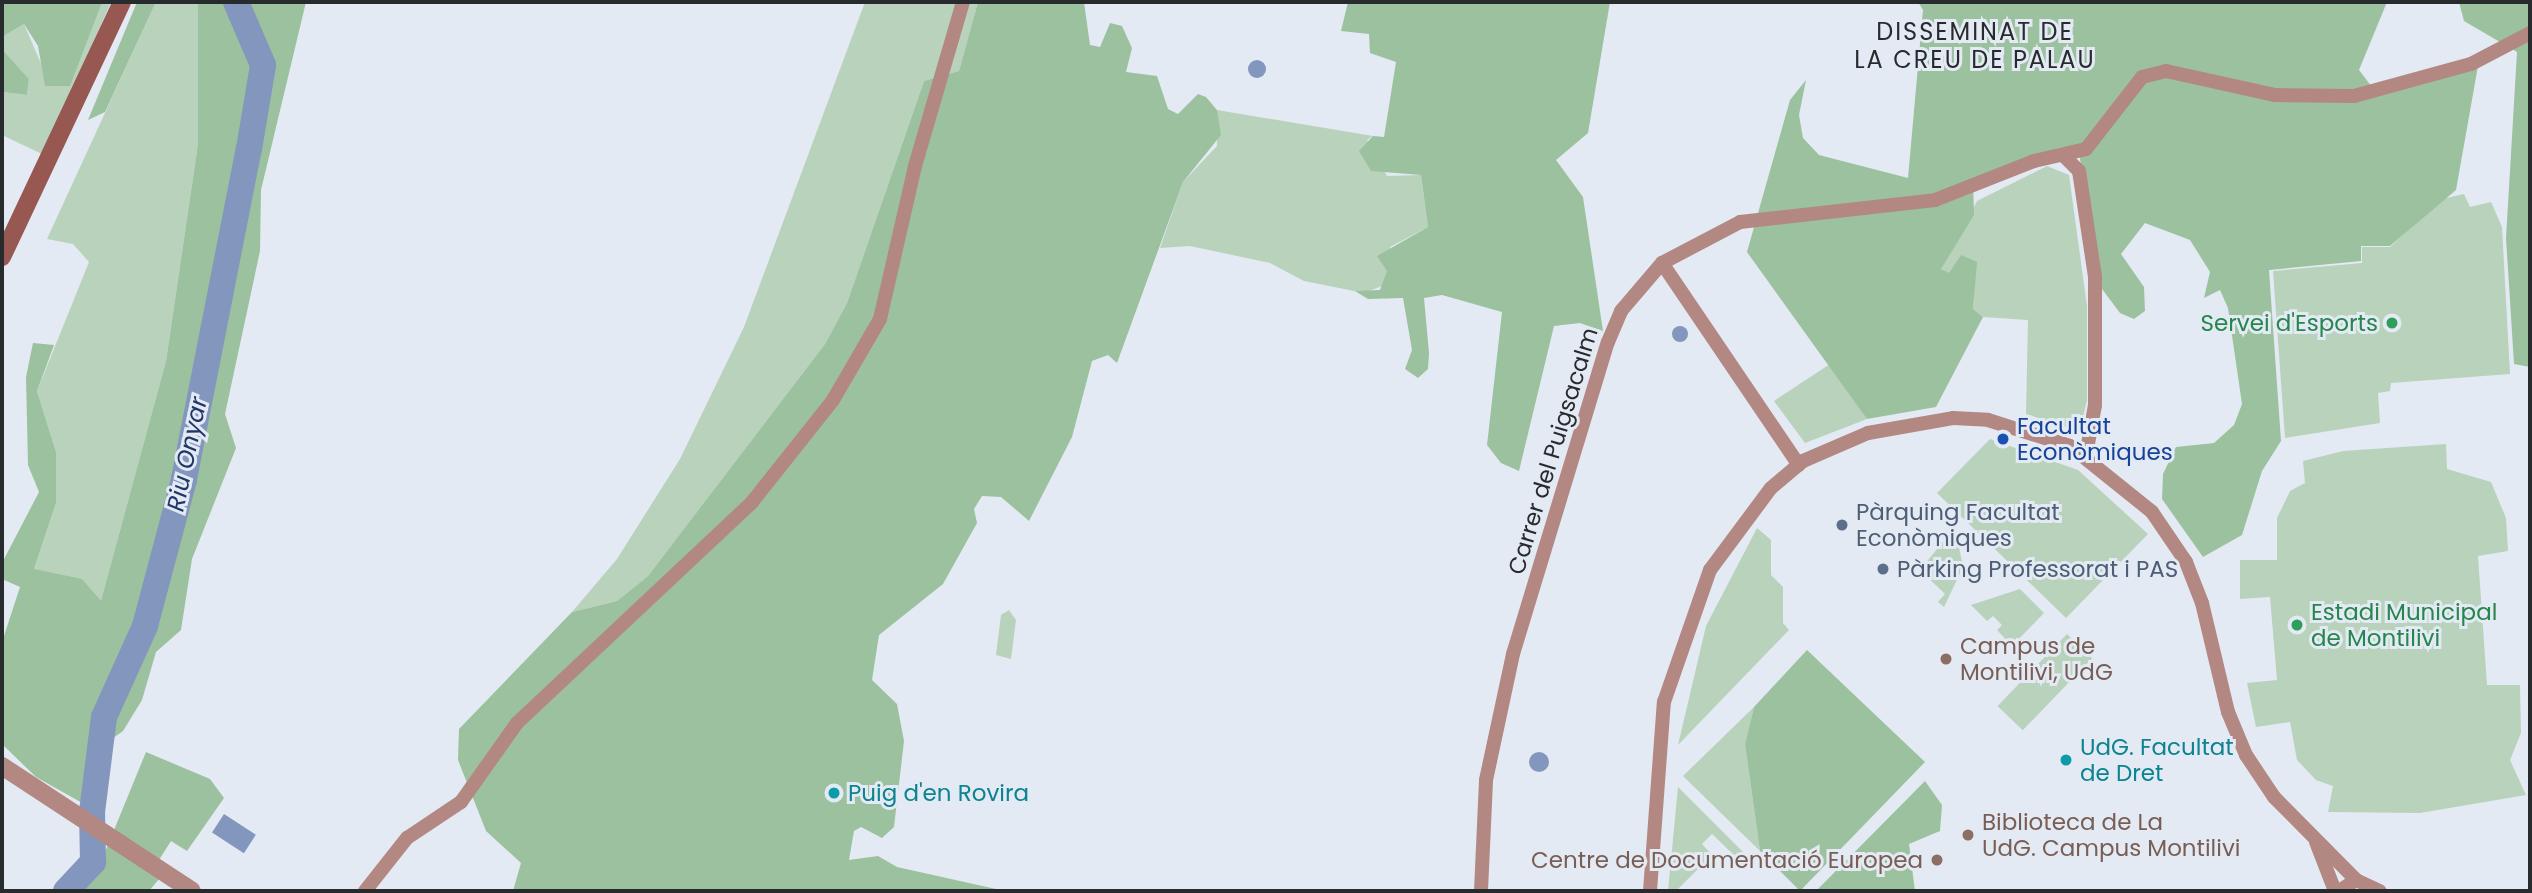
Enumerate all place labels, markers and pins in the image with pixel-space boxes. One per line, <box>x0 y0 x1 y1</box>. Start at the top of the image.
place label: Servei d'Esports <box>2200 309 2378 337</box>
marker: Servei d'Esports <box>2384 315 2400 331</box>
place label: Facultat Econòmiques <box>2017 412 2173 466</box>
marker: Facultat Econòmiques <box>1995 431 2011 447</box>
place label: Pàrquing Facultat Econòmiques <box>1856 498 2060 552</box>
marker: Pàrquing Facultat Econòmiques <box>1834 517 1850 533</box>
place label: Pàrking Professorat i PAS <box>1897 555 2178 583</box>
marker: Pàrking Professorat i PAS <box>1875 561 1891 577</box>
place label: Estadi Municipal de Montilivi <box>2311 598 2497 652</box>
marker: Estadi Municipal de Montilivi <box>2289 617 2305 633</box>
place label: Campus de Montilivi, UdG <box>1960 632 2113 686</box>
marker: Campus de Montilivi, UdG <box>1938 651 1954 667</box>
place label: UdG. Facultat de Dret <box>2080 733 2234 787</box>
marker: UdG. Facultat de Dret <box>2058 752 2074 768</box>
place label: Puig d'en Rovira <box>848 779 1029 807</box>
marker: Puig d'en Rovira <box>826 785 842 801</box>
place label: Biblioteca de La UdG. Campus Montilivi <box>1982 808 2240 862</box>
marker: Biblioteca de La UdG. Campus Montilivi <box>1960 827 1976 843</box>
place label: Centre de Documentació Europea <box>1531 846 1923 874</box>
marker: Centre de Documentació Europea <box>1929 852 1945 868</box>

